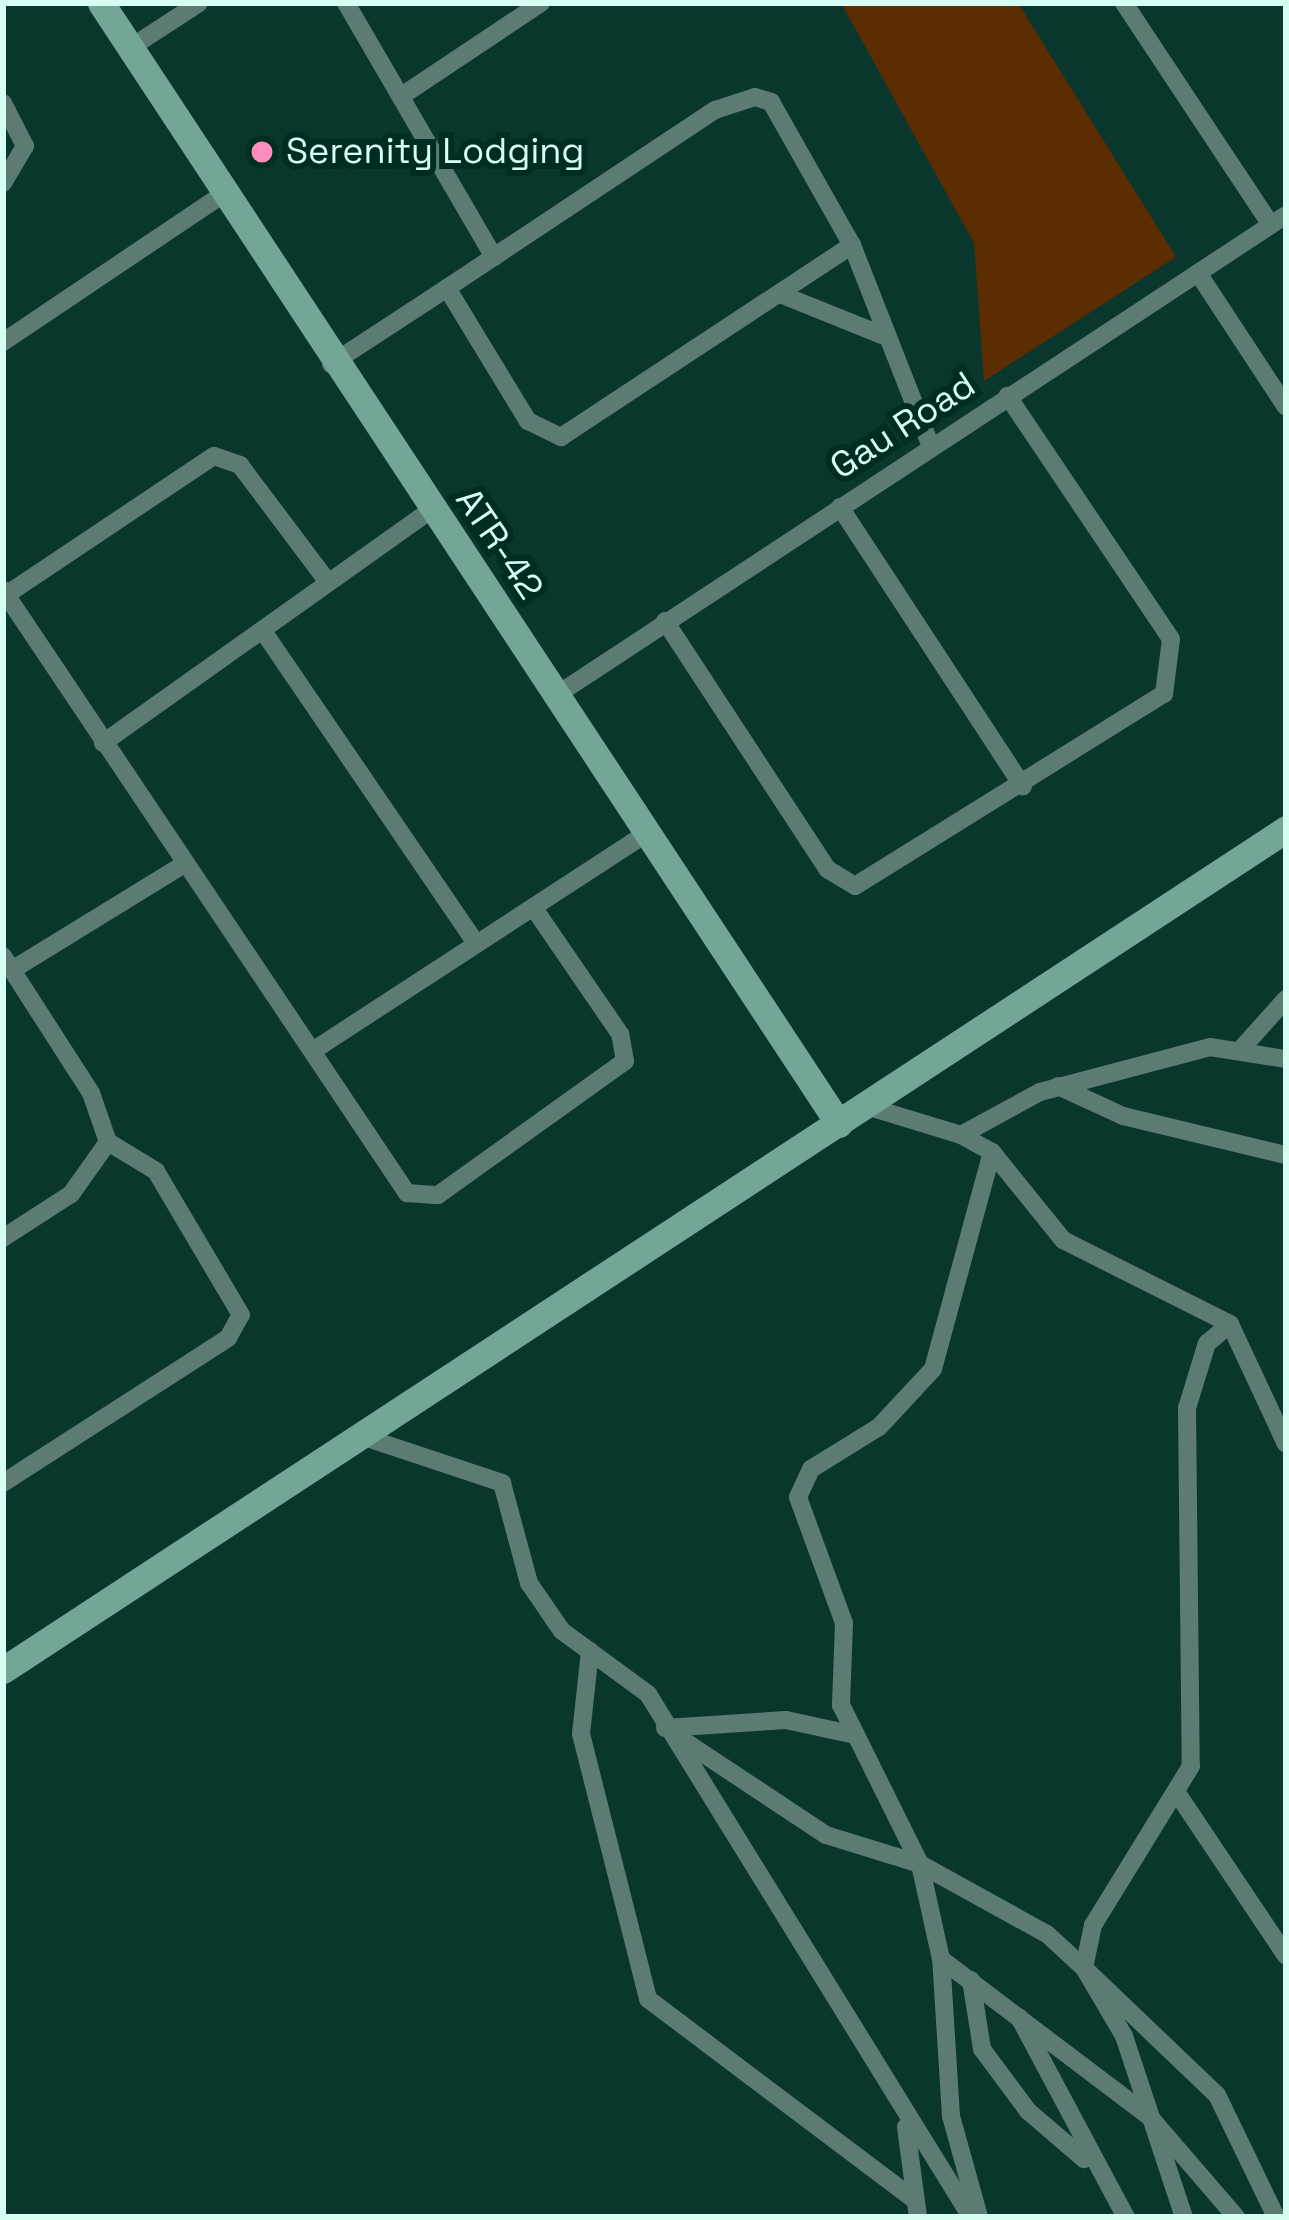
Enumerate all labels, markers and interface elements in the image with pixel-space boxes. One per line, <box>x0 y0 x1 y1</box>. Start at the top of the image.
place label: Serenity Lodging <box>286 130 584 174</box>
marker: Serenity Lodging <box>249 139 275 165</box>
street label: Gau Road <box>823 363 983 489</box>
street label: ATR-42 <box>446 480 552 608</box>

